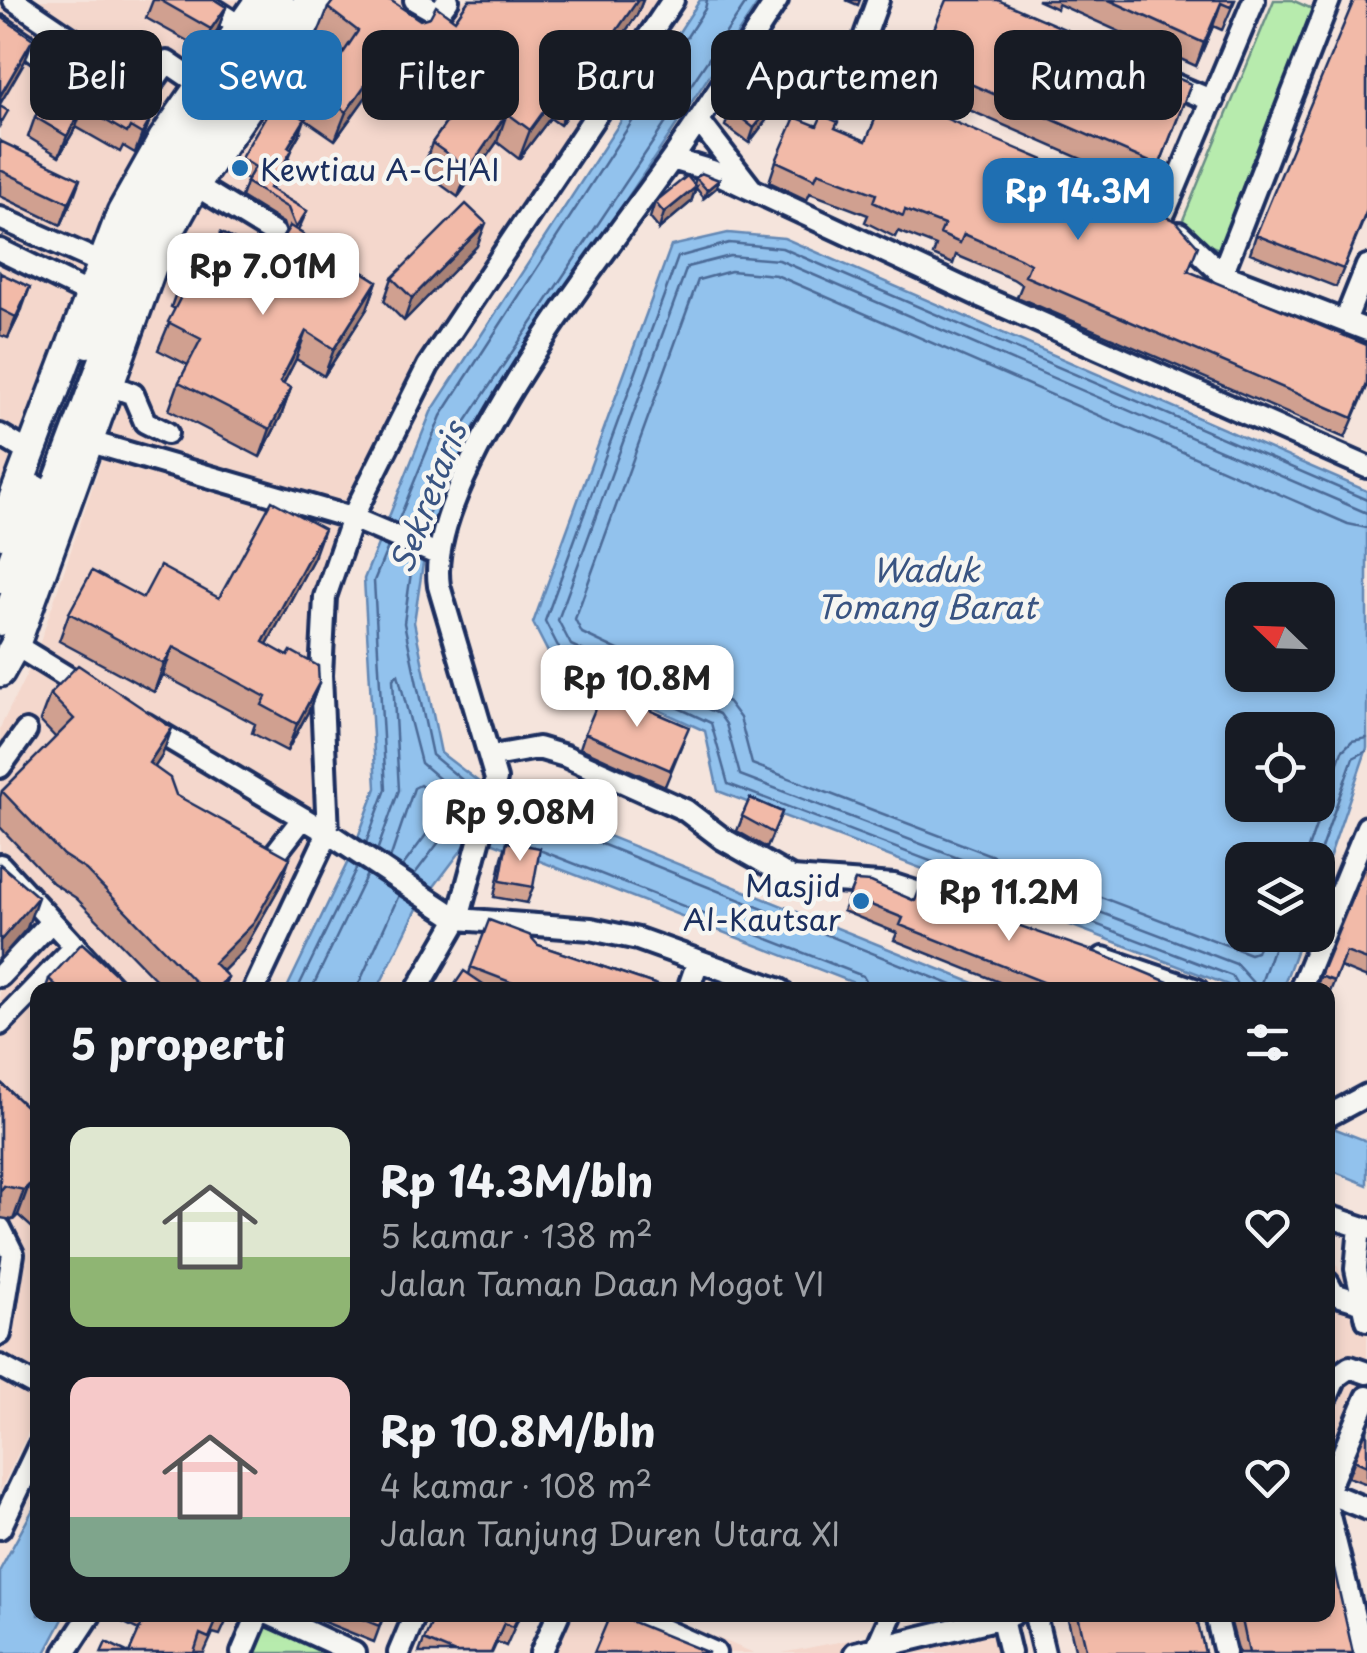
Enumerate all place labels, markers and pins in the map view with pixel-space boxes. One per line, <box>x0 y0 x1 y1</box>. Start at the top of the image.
place label: Kewtiau A-CHAI <box>260 146 500 191</box>
marker: Kewtiau A-CHAI <box>229 157 251 179</box>
pin: Rp 14.3M <box>975 158 1181 243</box>
pin: Rp 7.01M <box>160 233 366 318</box>
pin: Rp 10.8M <box>534 645 740 730</box>
pin: Rp 9.08M <box>417 779 623 864</box>
pin: Rp 11.2M <box>906 859 1112 944</box>
place label: Masjid Al-Kautsar <box>683 862 841 941</box>
marker: Masjid Al-Kautsar <box>850 890 872 912</box>

